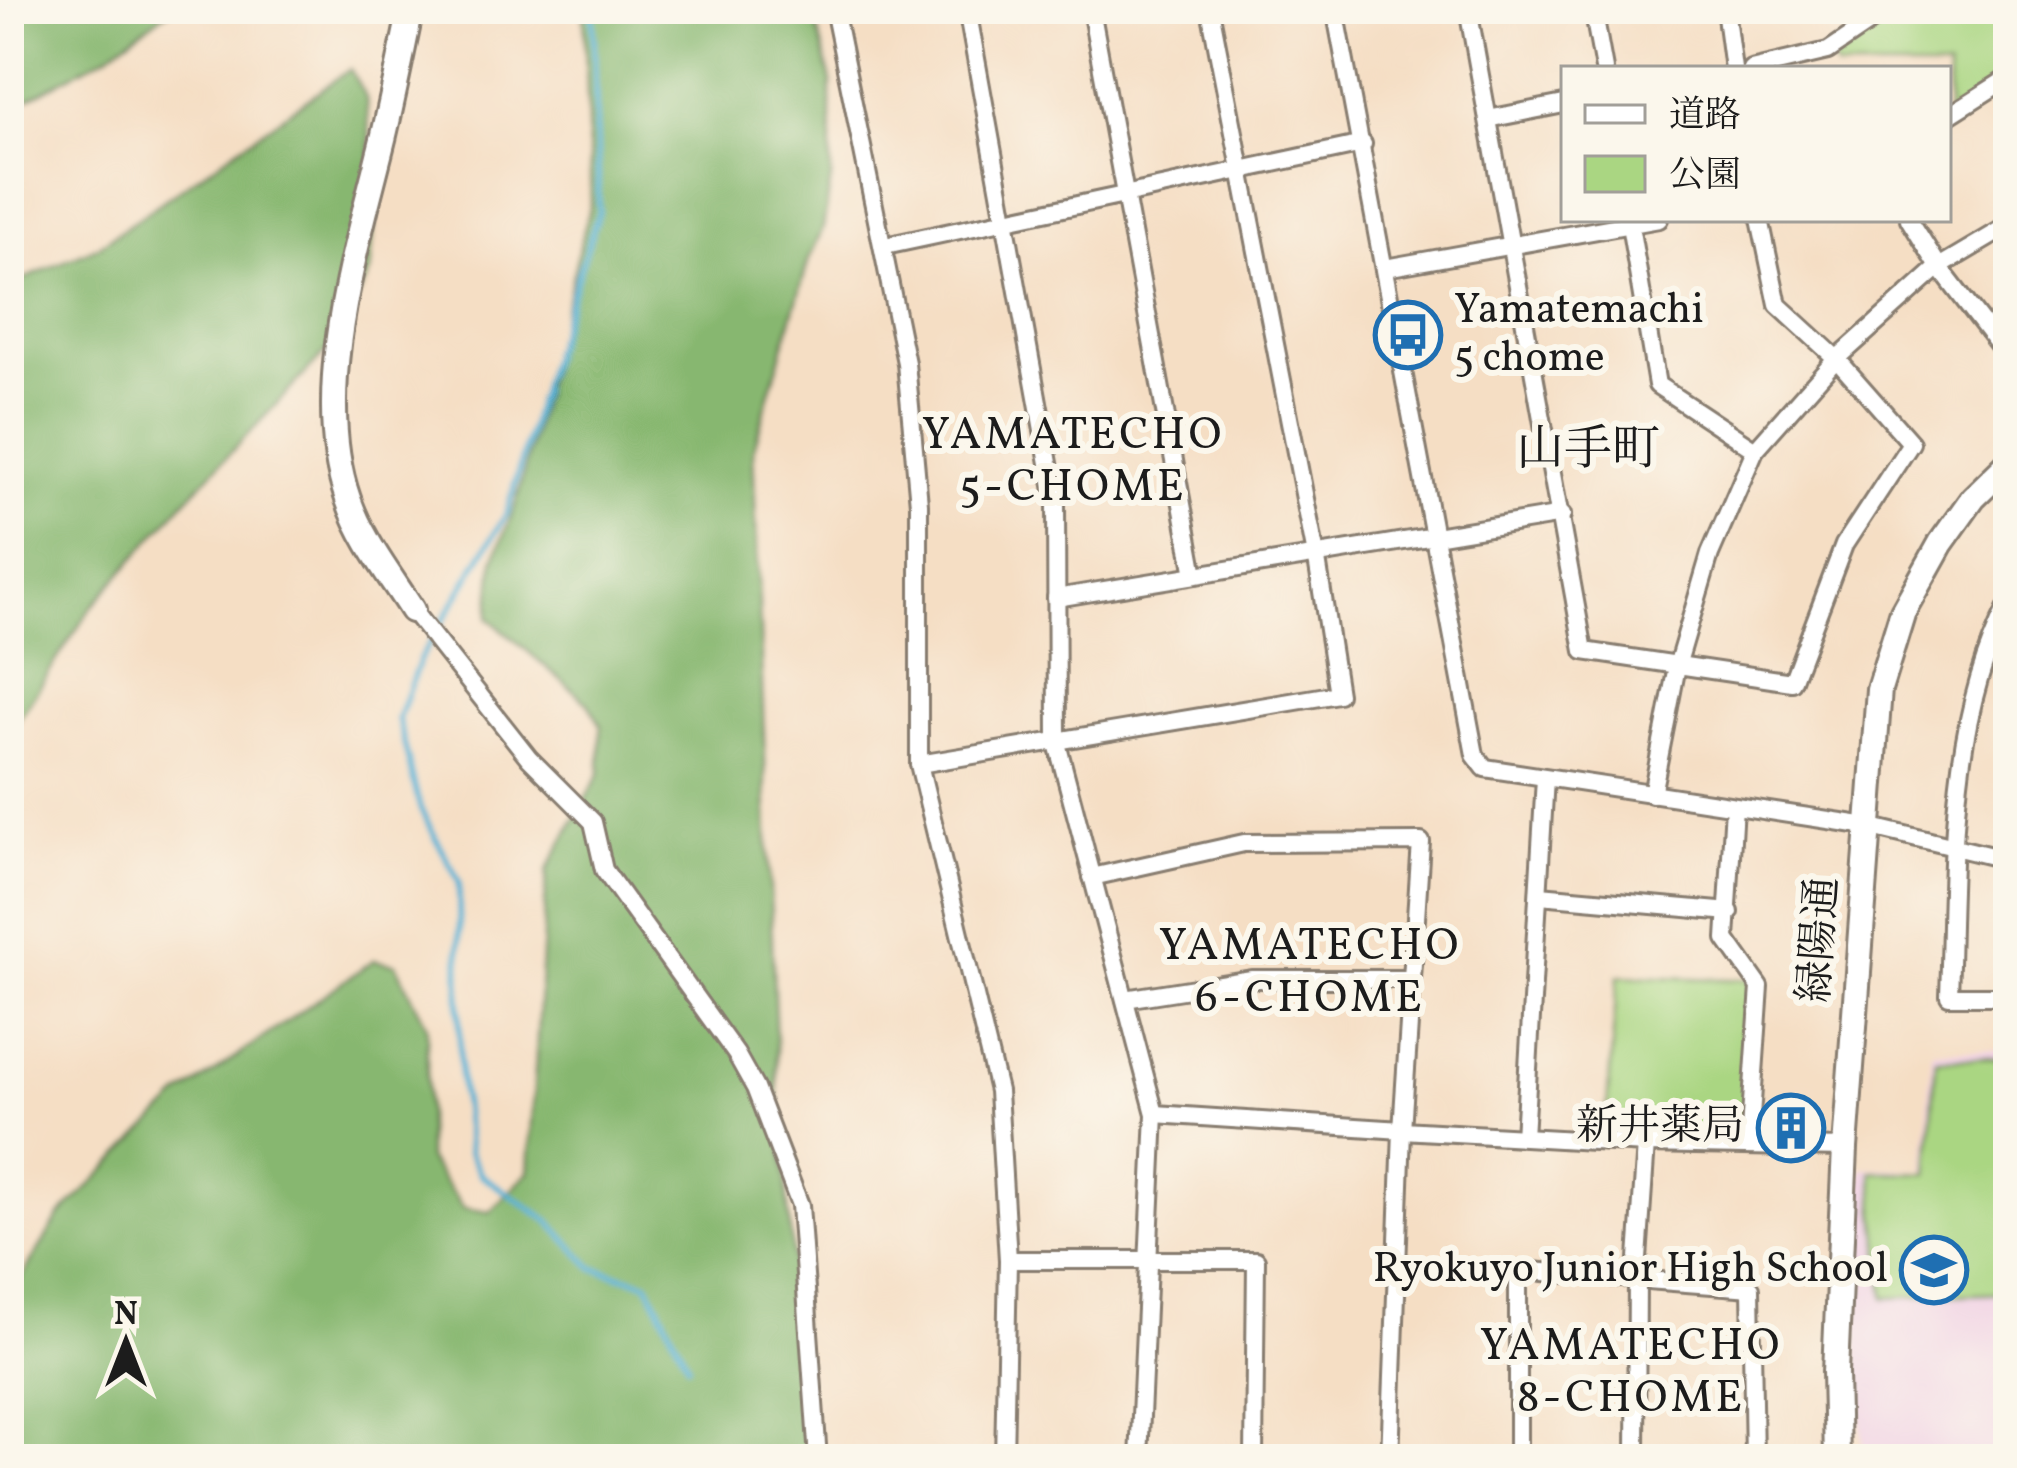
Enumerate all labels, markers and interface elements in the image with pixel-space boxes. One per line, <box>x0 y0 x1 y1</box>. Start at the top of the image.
legend <box>1561 66 1951 222</box>
text: 道路 <box>1669 92 1741 142</box>
text: 公園 <box>1669 152 1741 202</box>
place label: Yamatemachi 5 chome <box>1454 282 1704 389</box>
bus stop icon: Yamatemachi 5 chome <box>1373 300 1443 370</box>
district label: YAMATECHO 5-CHOME <box>922 405 1224 520</box>
district label: 山手町 <box>1516 418 1660 485</box>
street label: 緑陽通 <box>1787 875 1855 1005</box>
district label: YAMATECHO 6-CHOME <box>1159 916 1461 1031</box>
building icon: 新井薬局 <box>1756 1093 1826 1163</box>
place label: 新井薬局 <box>1576 1099 1744 1158</box>
school or university icon: Ryokuyo Junior High School <box>1899 1235 1969 1305</box>
place label: Ryokuyo Junior High School <box>1373 1241 1888 1300</box>
north arrow <box>66 1282 186 1402</box>
text: N <box>114 1293 138 1339</box>
district label: YAMATECHO 8-CHOME <box>1480 1316 1782 1431</box>

